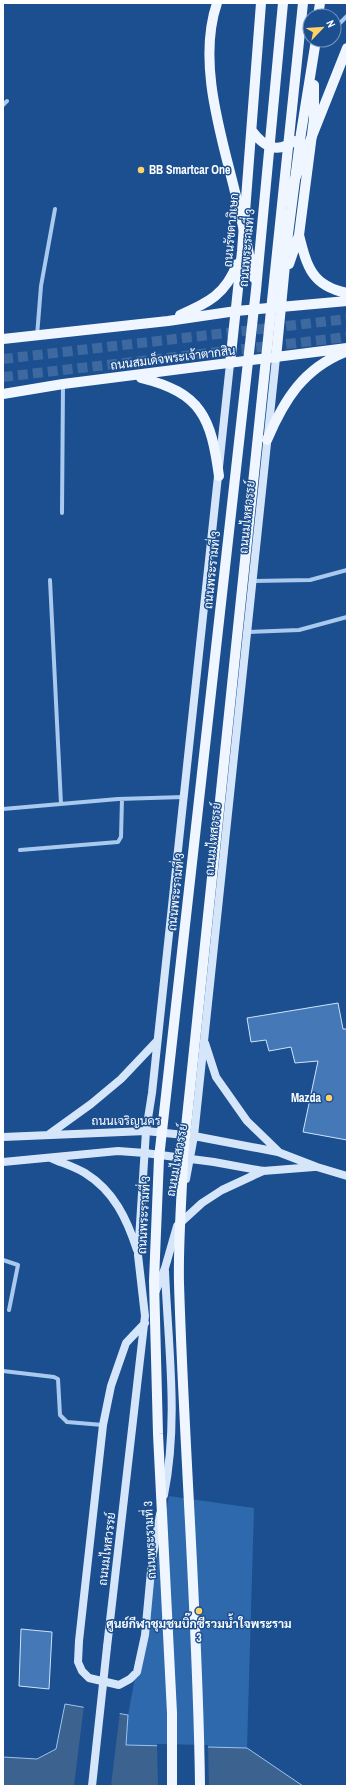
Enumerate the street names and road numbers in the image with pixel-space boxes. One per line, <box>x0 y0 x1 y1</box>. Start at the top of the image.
street label: ถนนรัชดาภิเษก <box>220 192 242 268</box>
street label: ถนนพระรามที่ 3 <box>233 208 258 288</box>
street label: ถนนสมเด็จพระเจ้าตากสิน <box>109 341 237 374</box>
street label: ถนนมไหสวรรย์ <box>235 480 259 554</box>
street label: ถนนพระรามที่ 3 <box>197 530 224 610</box>
street label: ถนนมไหสวรรย์ <box>201 802 225 876</box>
street label: ถนนพระรามที่ 3 <box>161 852 188 932</box>
street label: ถนนเจริญนคร <box>91 1113 161 1129</box>
street label: ถนนมไหสวรรย์ <box>163 1122 191 1198</box>
street label: ถนนพระรามที่ 3 <box>131 1175 154 1254</box>
street label: ถนนพระรามที่ 3 <box>137 1501 160 1580</box>
street label: ถนนมไหสวรรย์ <box>95 1512 119 1586</box>

